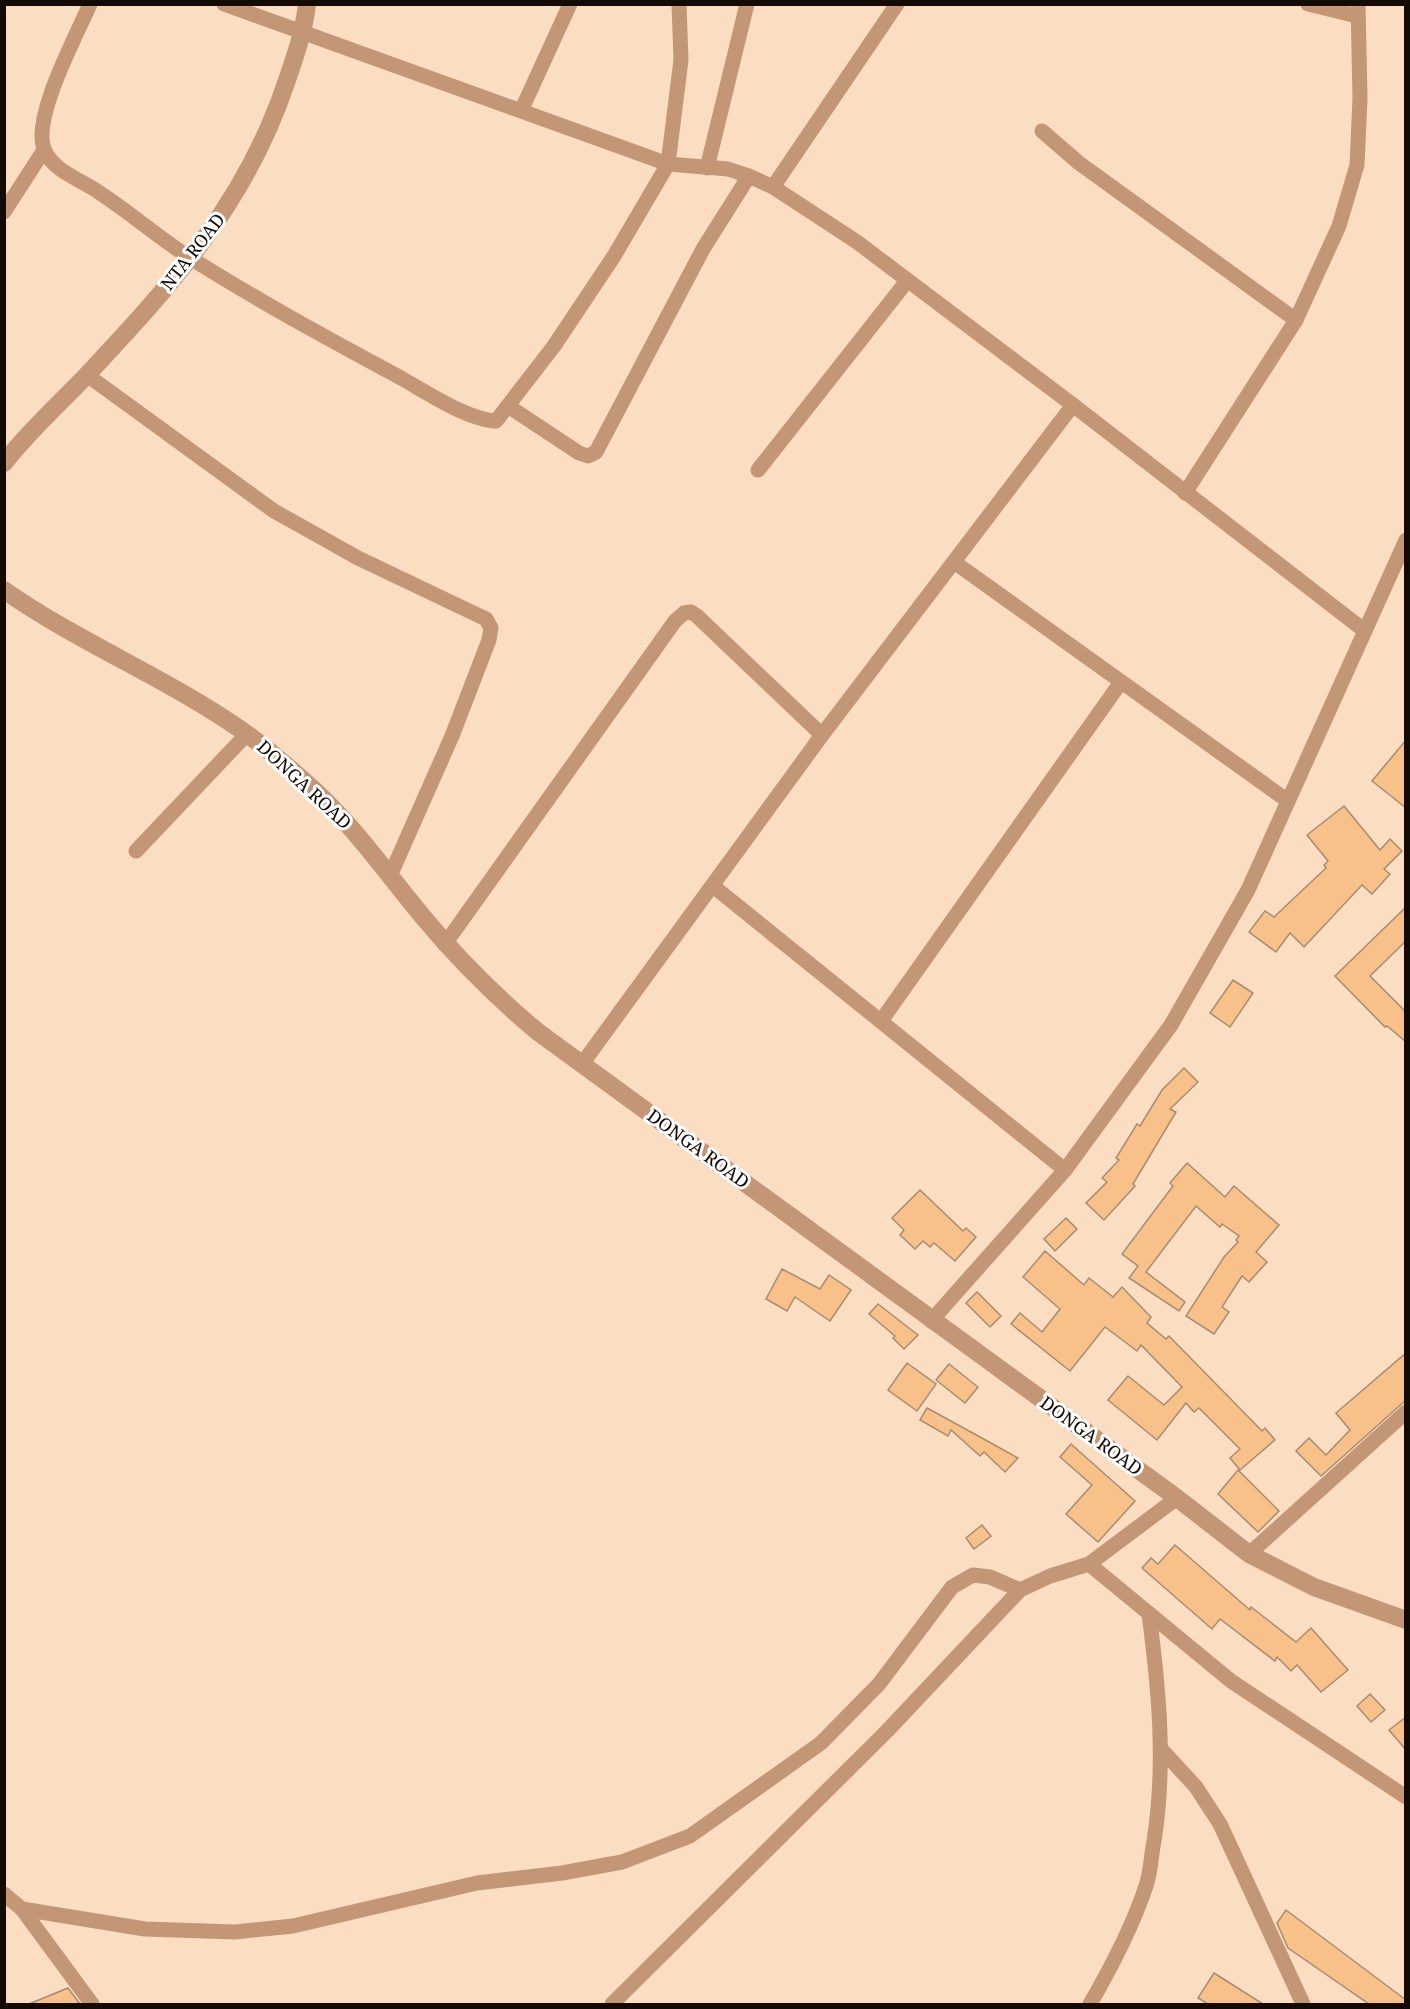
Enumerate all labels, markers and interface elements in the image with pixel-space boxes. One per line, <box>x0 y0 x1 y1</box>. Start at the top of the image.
street label: NTA ROAD <box>155 208 230 295</box>
street label: DONGA ROAD <box>252 734 357 834</box>
street label: DONGA ROAD <box>643 1103 754 1193</box>
street label: DONGA ROAD <box>1036 1390 1147 1480</box>

